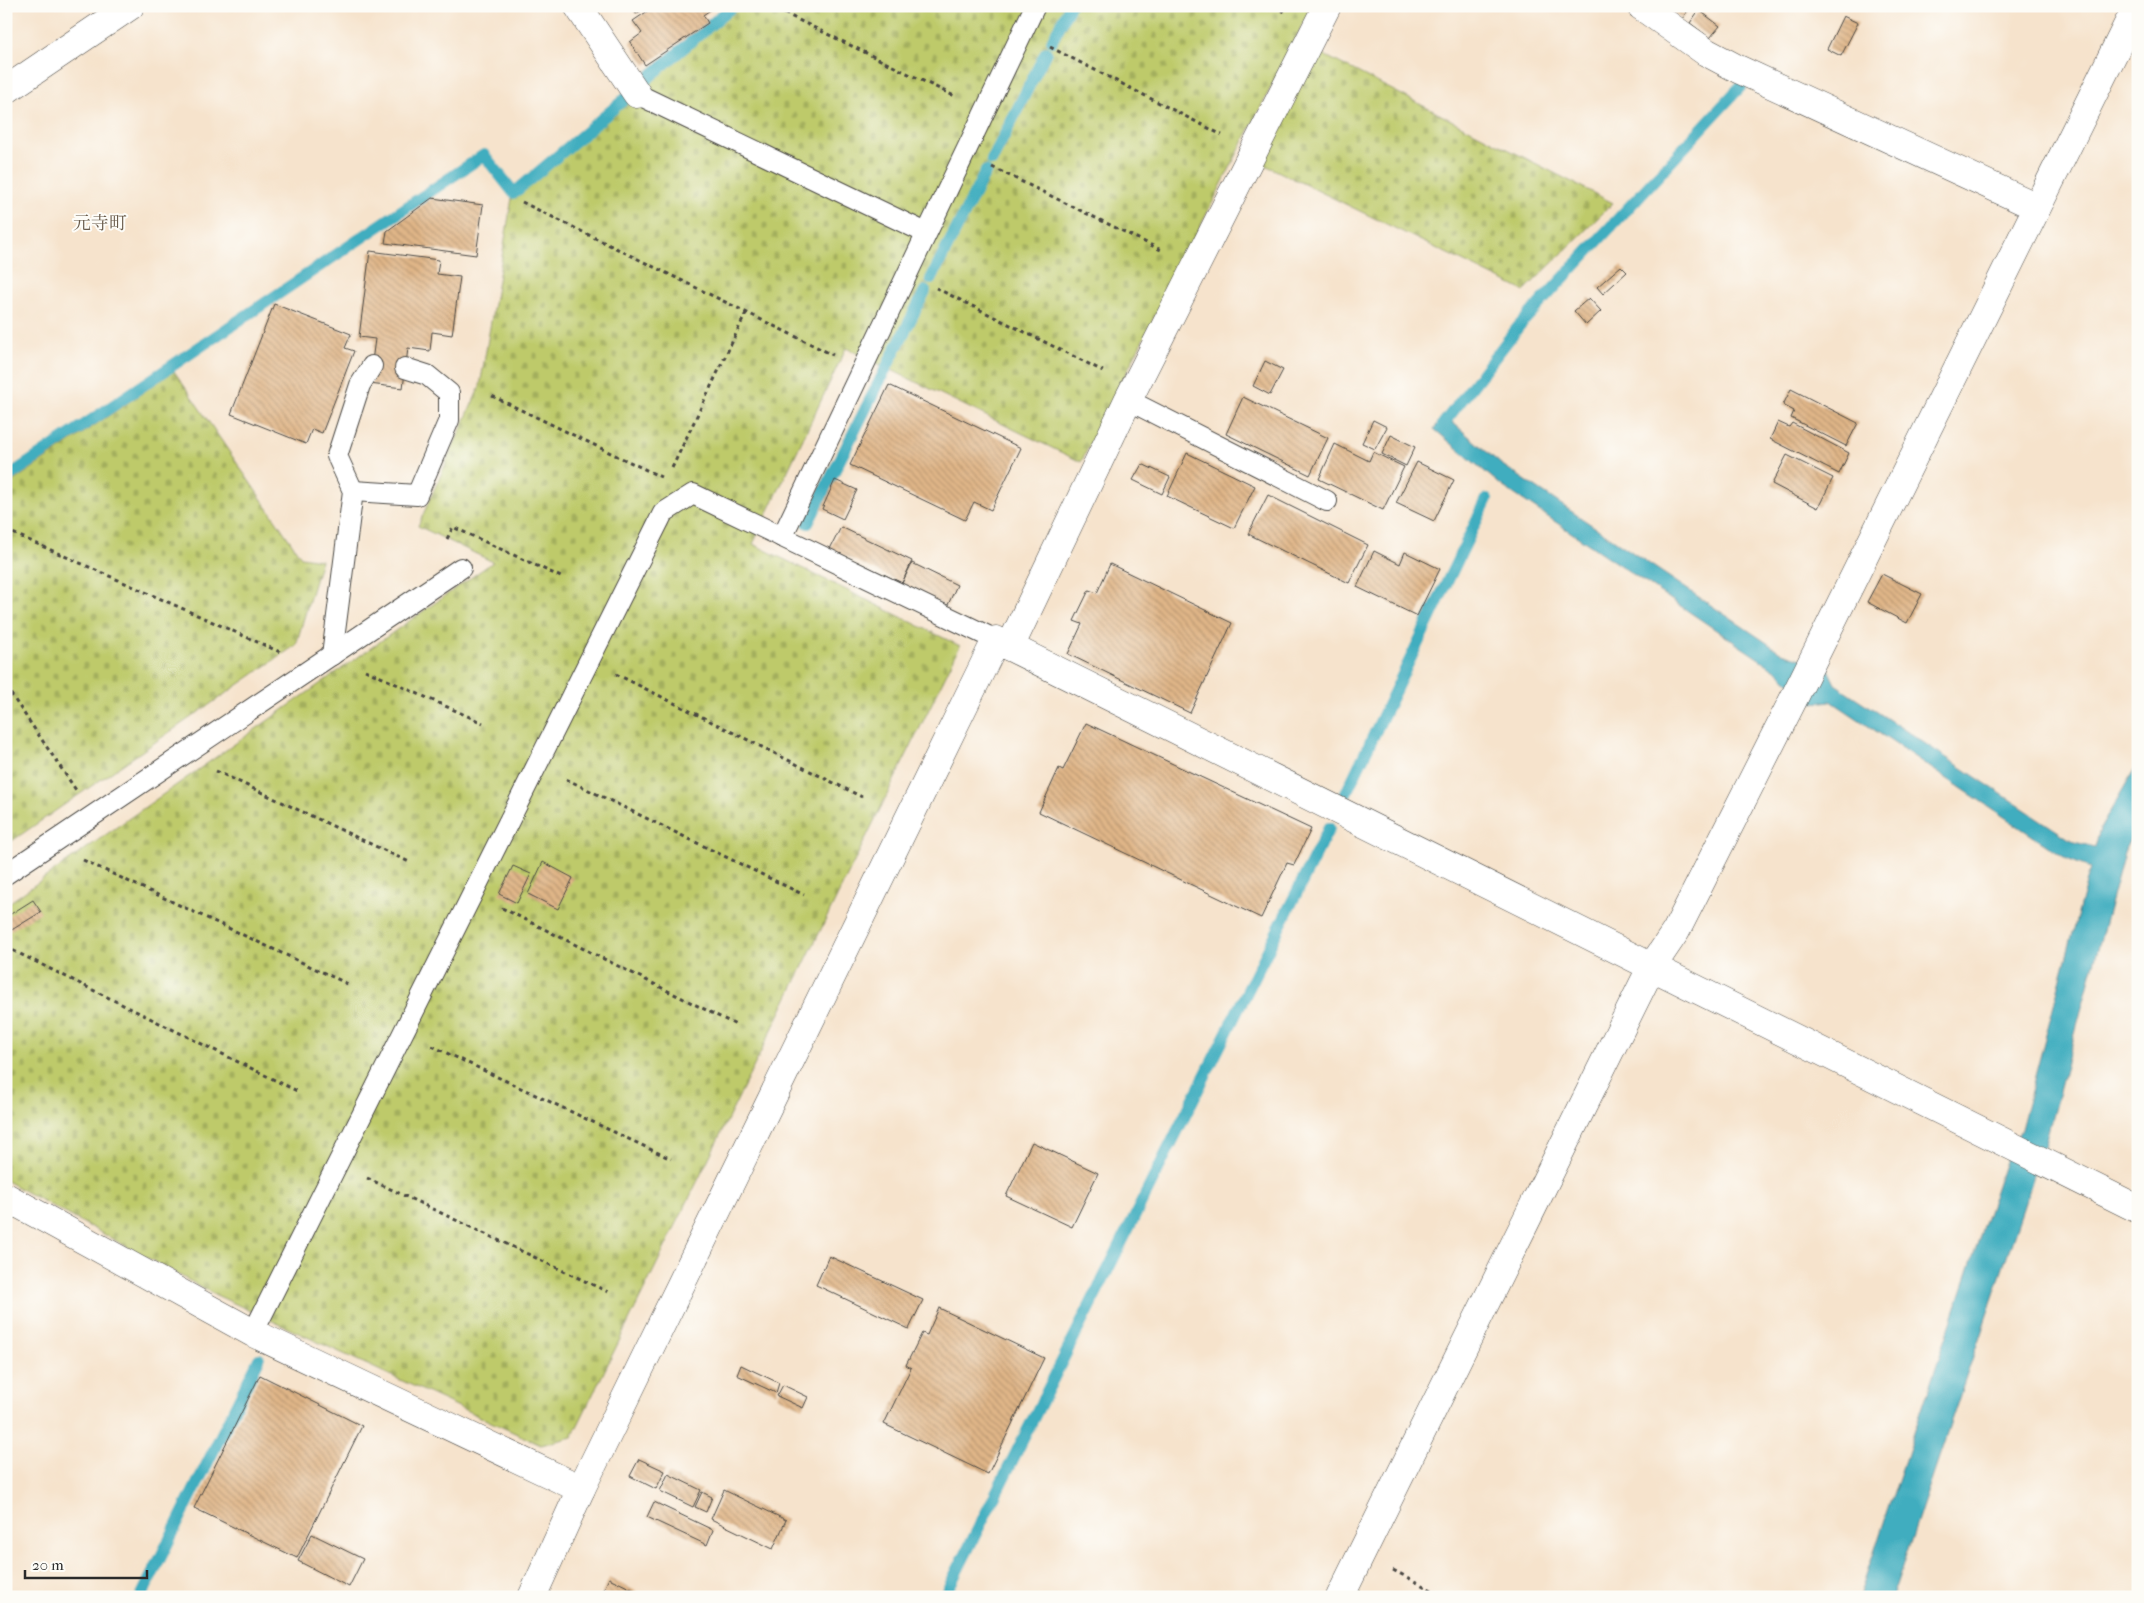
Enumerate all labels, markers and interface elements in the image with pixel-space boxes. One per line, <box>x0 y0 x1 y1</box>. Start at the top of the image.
district label: 元寺町 <box>73 213 127 234</box>
scale bar <box>25 1548 148 1580</box>
text: 20 m <box>32 1556 64 1574</box>

